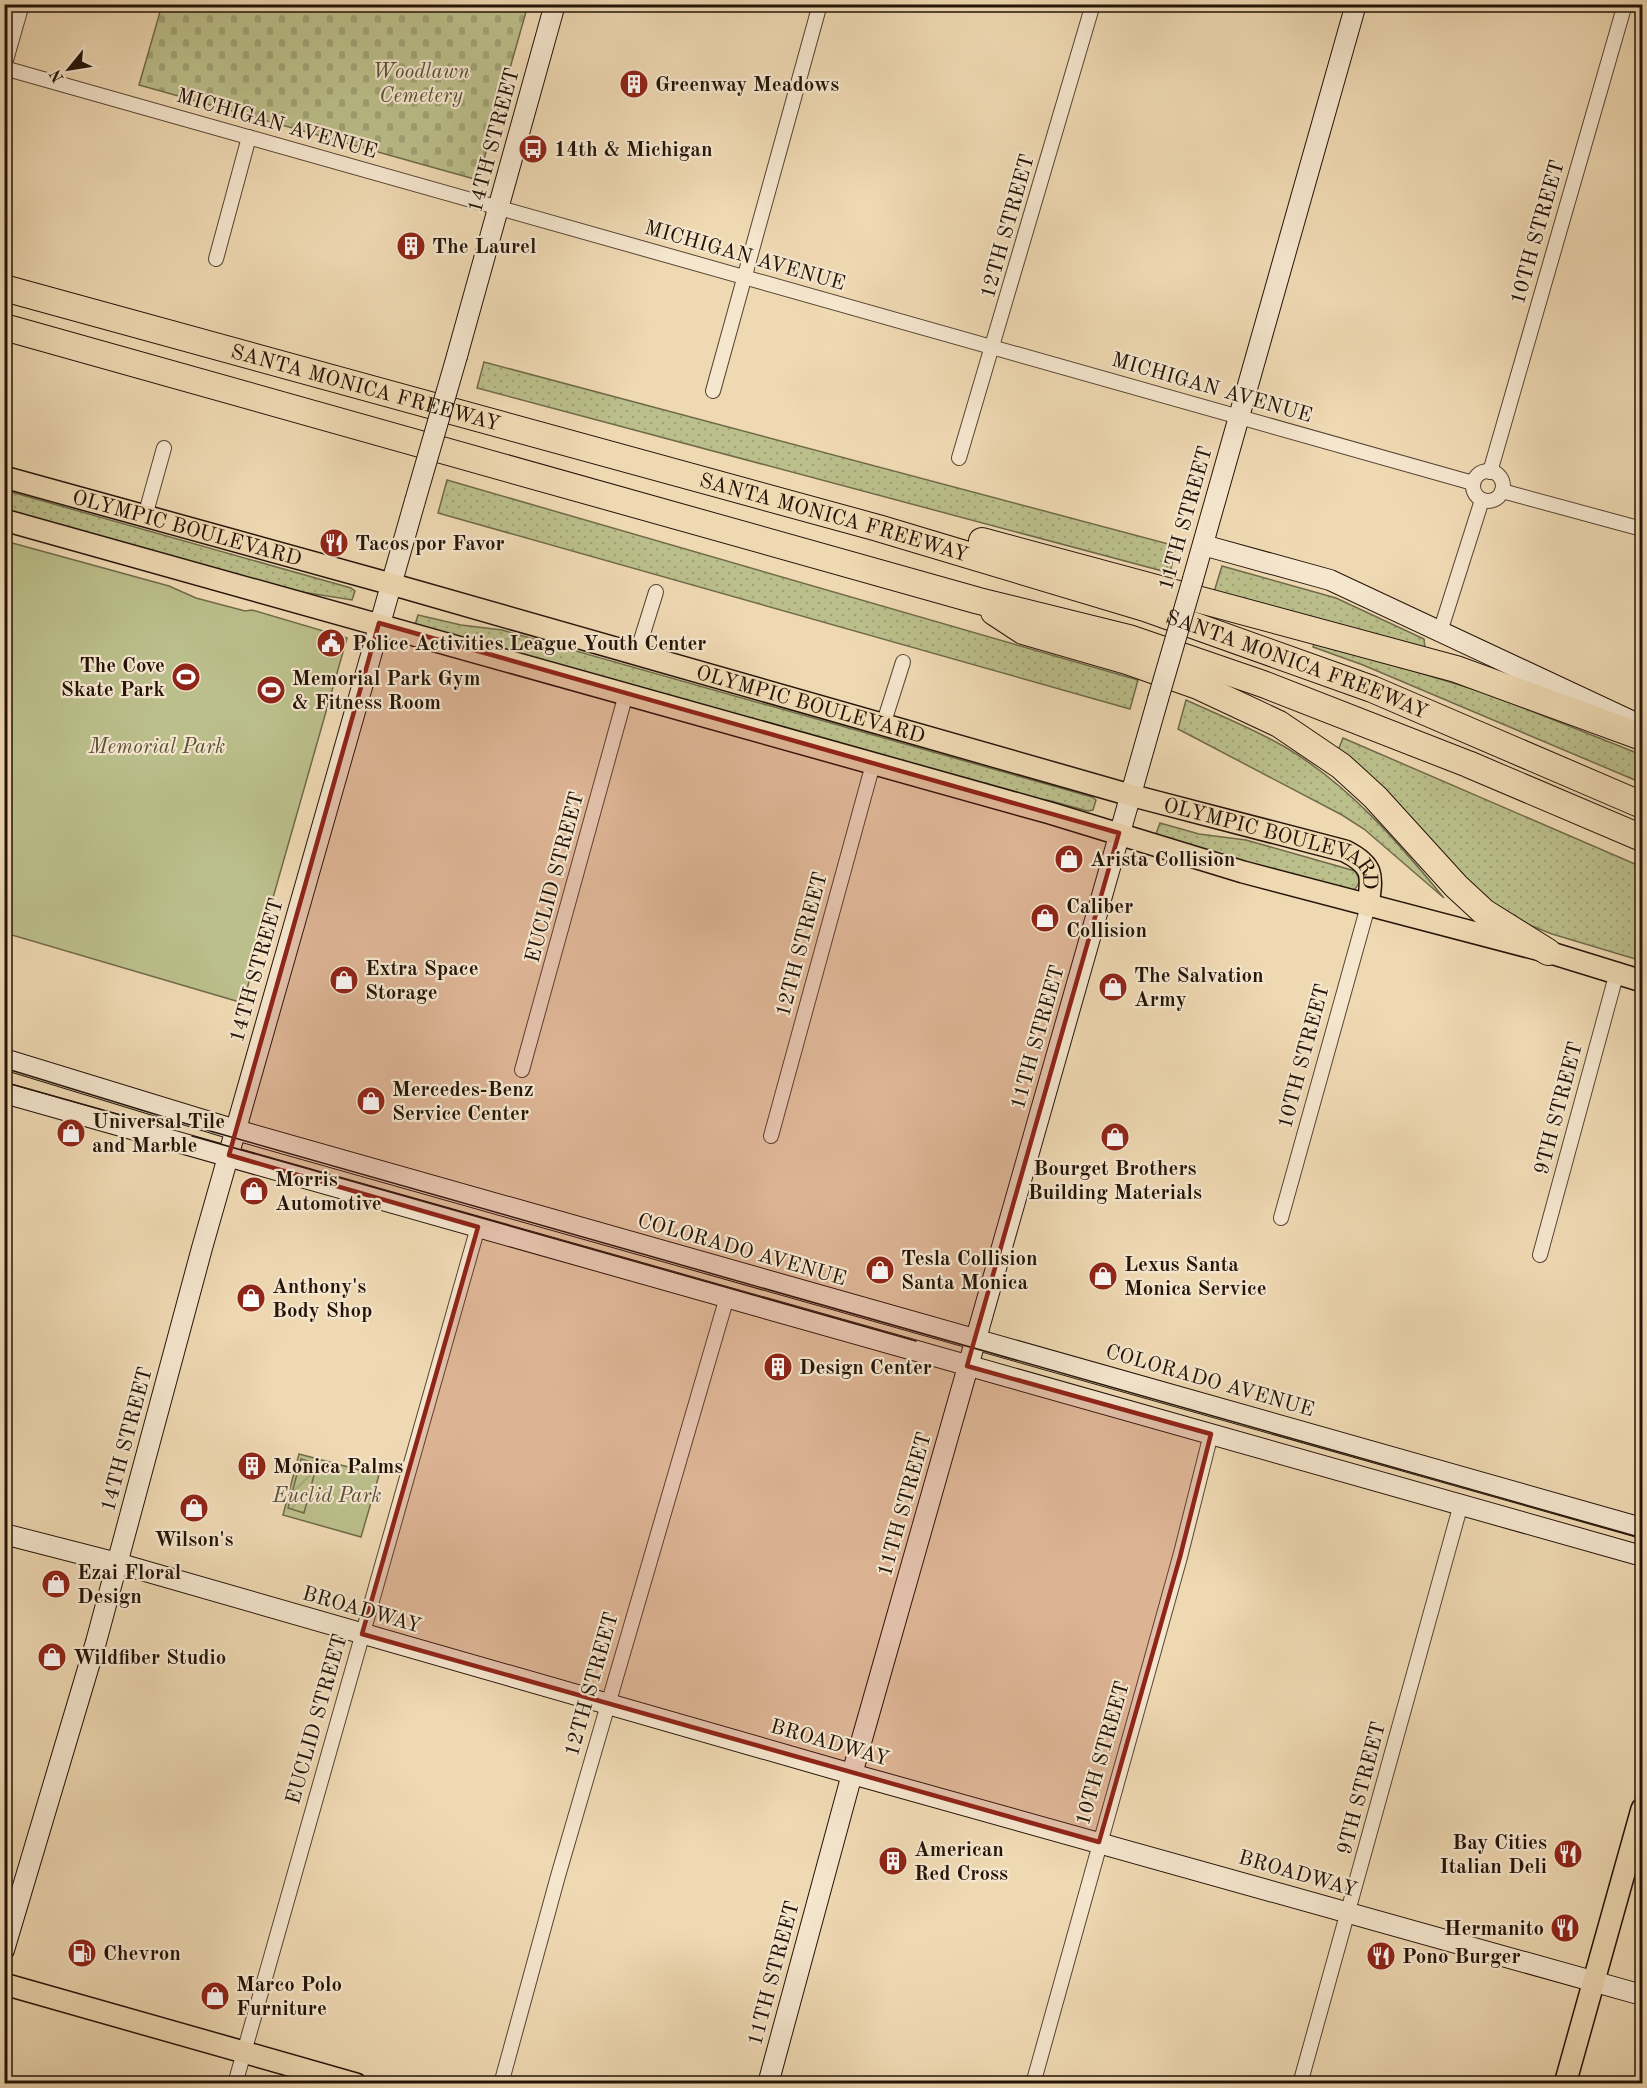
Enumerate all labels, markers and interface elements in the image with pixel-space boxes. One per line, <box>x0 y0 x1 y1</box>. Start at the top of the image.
north arrow <box>39 39 99 99</box>
park label: Woodlawn Cemetery <box>372 62 470 107</box>
text: N <box>47 66 68 85</box>
street label: 14TH STREET <box>465 66 524 215</box>
building icon: Greenway Meadows <box>618 68 650 100</box>
place label: Greenway Meadows <box>655 75 839 96</box>
street label: MICHIGAN AVENUE <box>174 86 379 163</box>
bus stop icon: 14th & Michigan <box>517 133 549 165</box>
place label: 14th & Michigan <box>554 140 713 161</box>
street label: 12TH STREET <box>978 152 1039 301</box>
street label: 10TH STREET <box>1508 158 1569 307</box>
street label: MICHIGAN AVENUE <box>642 218 847 295</box>
building icon: The Laurel <box>395 230 427 262</box>
place label: The Laurel <box>432 237 536 258</box>
street label: SANTA MONICA FREEWAY <box>228 342 502 436</box>
street label: MICHIGAN AVENUE <box>1109 350 1314 427</box>
street label: 11TH STREET <box>1156 444 1217 593</box>
street label: SANTA MONICA FREEWAY <box>697 470 970 566</box>
street label: OLYMPIC BOULEVARD <box>70 487 304 571</box>
restaurant icon: Tacos por Favor <box>318 527 350 559</box>
place label: Tacos por Favor <box>355 534 505 555</box>
street label: SANTA MONICA FREEWAY <box>1162 607 1431 724</box>
public building icon: Police Activities League Youth Center <box>315 627 347 659</box>
place label: Police Activities League Youth Center <box>352 634 706 655</box>
place label: The Cove Skate Park <box>61 656 165 701</box>
sports icon: The Cove Skate Park <box>170 661 202 693</box>
street label: OLYMPIC BOULEVARD <box>693 663 927 748</box>
place label: Memorial Park Gym & Fitness Room <box>292 669 481 714</box>
sports icon: Memorial Park Gym & Fitness Room <box>255 674 287 706</box>
park label: Memorial Park <box>88 737 225 758</box>
street label: EUCLID STREET <box>523 790 588 965</box>
street label: OLYMPIC BOULEVARD <box>1161 795 1380 890</box>
shop icon: Arista Collision <box>1053 843 1085 875</box>
place label: Arista Collision <box>1090 850 1236 871</box>
street label: 12TH STREET <box>773 870 832 1019</box>
street label: 14TH STREET <box>227 896 288 1045</box>
place label: Caliber Collision <box>1066 897 1147 942</box>
shop icon: Caliber Collision <box>1029 902 1061 934</box>
place label: Extra Space Storage <box>365 959 479 1004</box>
street label: 11TH STREET <box>1008 963 1069 1112</box>
shop icon: Extra Space Storage <box>328 964 360 996</box>
place label: The Salvation Army <box>1134 966 1264 1011</box>
shop icon: The Salvation Army <box>1097 971 1129 1003</box>
street label: 10TH STREET <box>1275 982 1334 1131</box>
street label: 9TH STREET <box>1532 1040 1587 1177</box>
place label: Mercedes-Benz Service Center <box>392 1080 534 1125</box>
shop icon: Mercedes-Benz Service Center <box>355 1085 387 1117</box>
place label: Universal Tile and Marble <box>92 1112 225 1157</box>
shop icon: Universal Tile and Marble <box>55 1117 87 1149</box>
shop icon: Bourget Brothers Building Materials <box>1099 1121 1131 1153</box>
place label: Bourget Brothers Building Materials <box>1028 1159 1202 1204</box>
place label: Morris Automotive <box>275 1170 382 1215</box>
shop icon: Morris Automotive <box>238 1175 270 1207</box>
street label: COLORADO AVENUE <box>635 1211 848 1290</box>
place label: Tesla Collision Santa Monica <box>901 1249 1038 1294</box>
shop icon: Tesla Collision Santa Monica <box>864 1254 896 1286</box>
place label: Lexus Santa Monica Service <box>1124 1255 1267 1300</box>
shop icon: Lexus Santa Monica Service <box>1087 1260 1119 1292</box>
place label: Anthony's Body Shop <box>272 1277 372 1322</box>
shop icon: Anthony's Body Shop <box>235 1282 267 1314</box>
street label: COLORADO AVENUE <box>1103 1342 1316 1421</box>
building icon: Design Center <box>762 1351 794 1383</box>
place label: Design Center <box>799 1358 932 1379</box>
street label: 14TH STREET <box>98 1365 157 1514</box>
street label: 11TH STREET <box>875 1430 936 1579</box>
building icon: Monica Palms <box>236 1450 268 1482</box>
place label: Monica Palms <box>273 1457 403 1478</box>
park label: Euclid Park <box>271 1486 382 1507</box>
shop icon: Wilson's <box>178 1492 210 1524</box>
place label: Wilson's <box>154 1530 234 1551</box>
place label: Ezai Floral Design <box>77 1563 181 1608</box>
shop icon: Ezai Floral Design <box>40 1568 72 1600</box>
street label: BROADWAY <box>300 1583 423 1637</box>
street label: 12TH STREET <box>562 1610 623 1759</box>
street label: EUCLID STREET <box>283 1632 352 1807</box>
shop icon: Wildfiber Studio <box>36 1641 68 1673</box>
place label: Wildfiber Studio <box>73 1648 226 1669</box>
street label: 10TH STREET <box>1073 1679 1134 1828</box>
street label: BROADWAY <box>768 1716 891 1770</box>
street label: 9TH STREET <box>1335 1720 1390 1857</box>
place label: Bay Cities Italian Deli <box>1439 1833 1547 1878</box>
restaurant icon: Bay Cities Italian Deli <box>1552 1838 1584 1870</box>
place label: American Red Cross <box>914 1840 1008 1885</box>
building icon: American Red Cross <box>877 1845 909 1877</box>
street label: BROADWAY <box>1236 1847 1359 1901</box>
street label: 11TH STREET <box>745 1899 804 2048</box>
restaurant icon: Hermanito <box>1549 1912 1581 1944</box>
place label: Hermanito <box>1444 1919 1544 1940</box>
fuel station icon: Chevron <box>66 1937 98 1969</box>
restaurant icon: Pono Burger <box>1365 1940 1397 1972</box>
place label: Chevron <box>103 1944 181 1965</box>
place label: Pono Burger <box>1402 1947 1521 1968</box>
place label: Marco Polo Furniture <box>236 1975 342 2020</box>
shop icon: Marco Polo Furniture <box>199 1980 231 2012</box>

